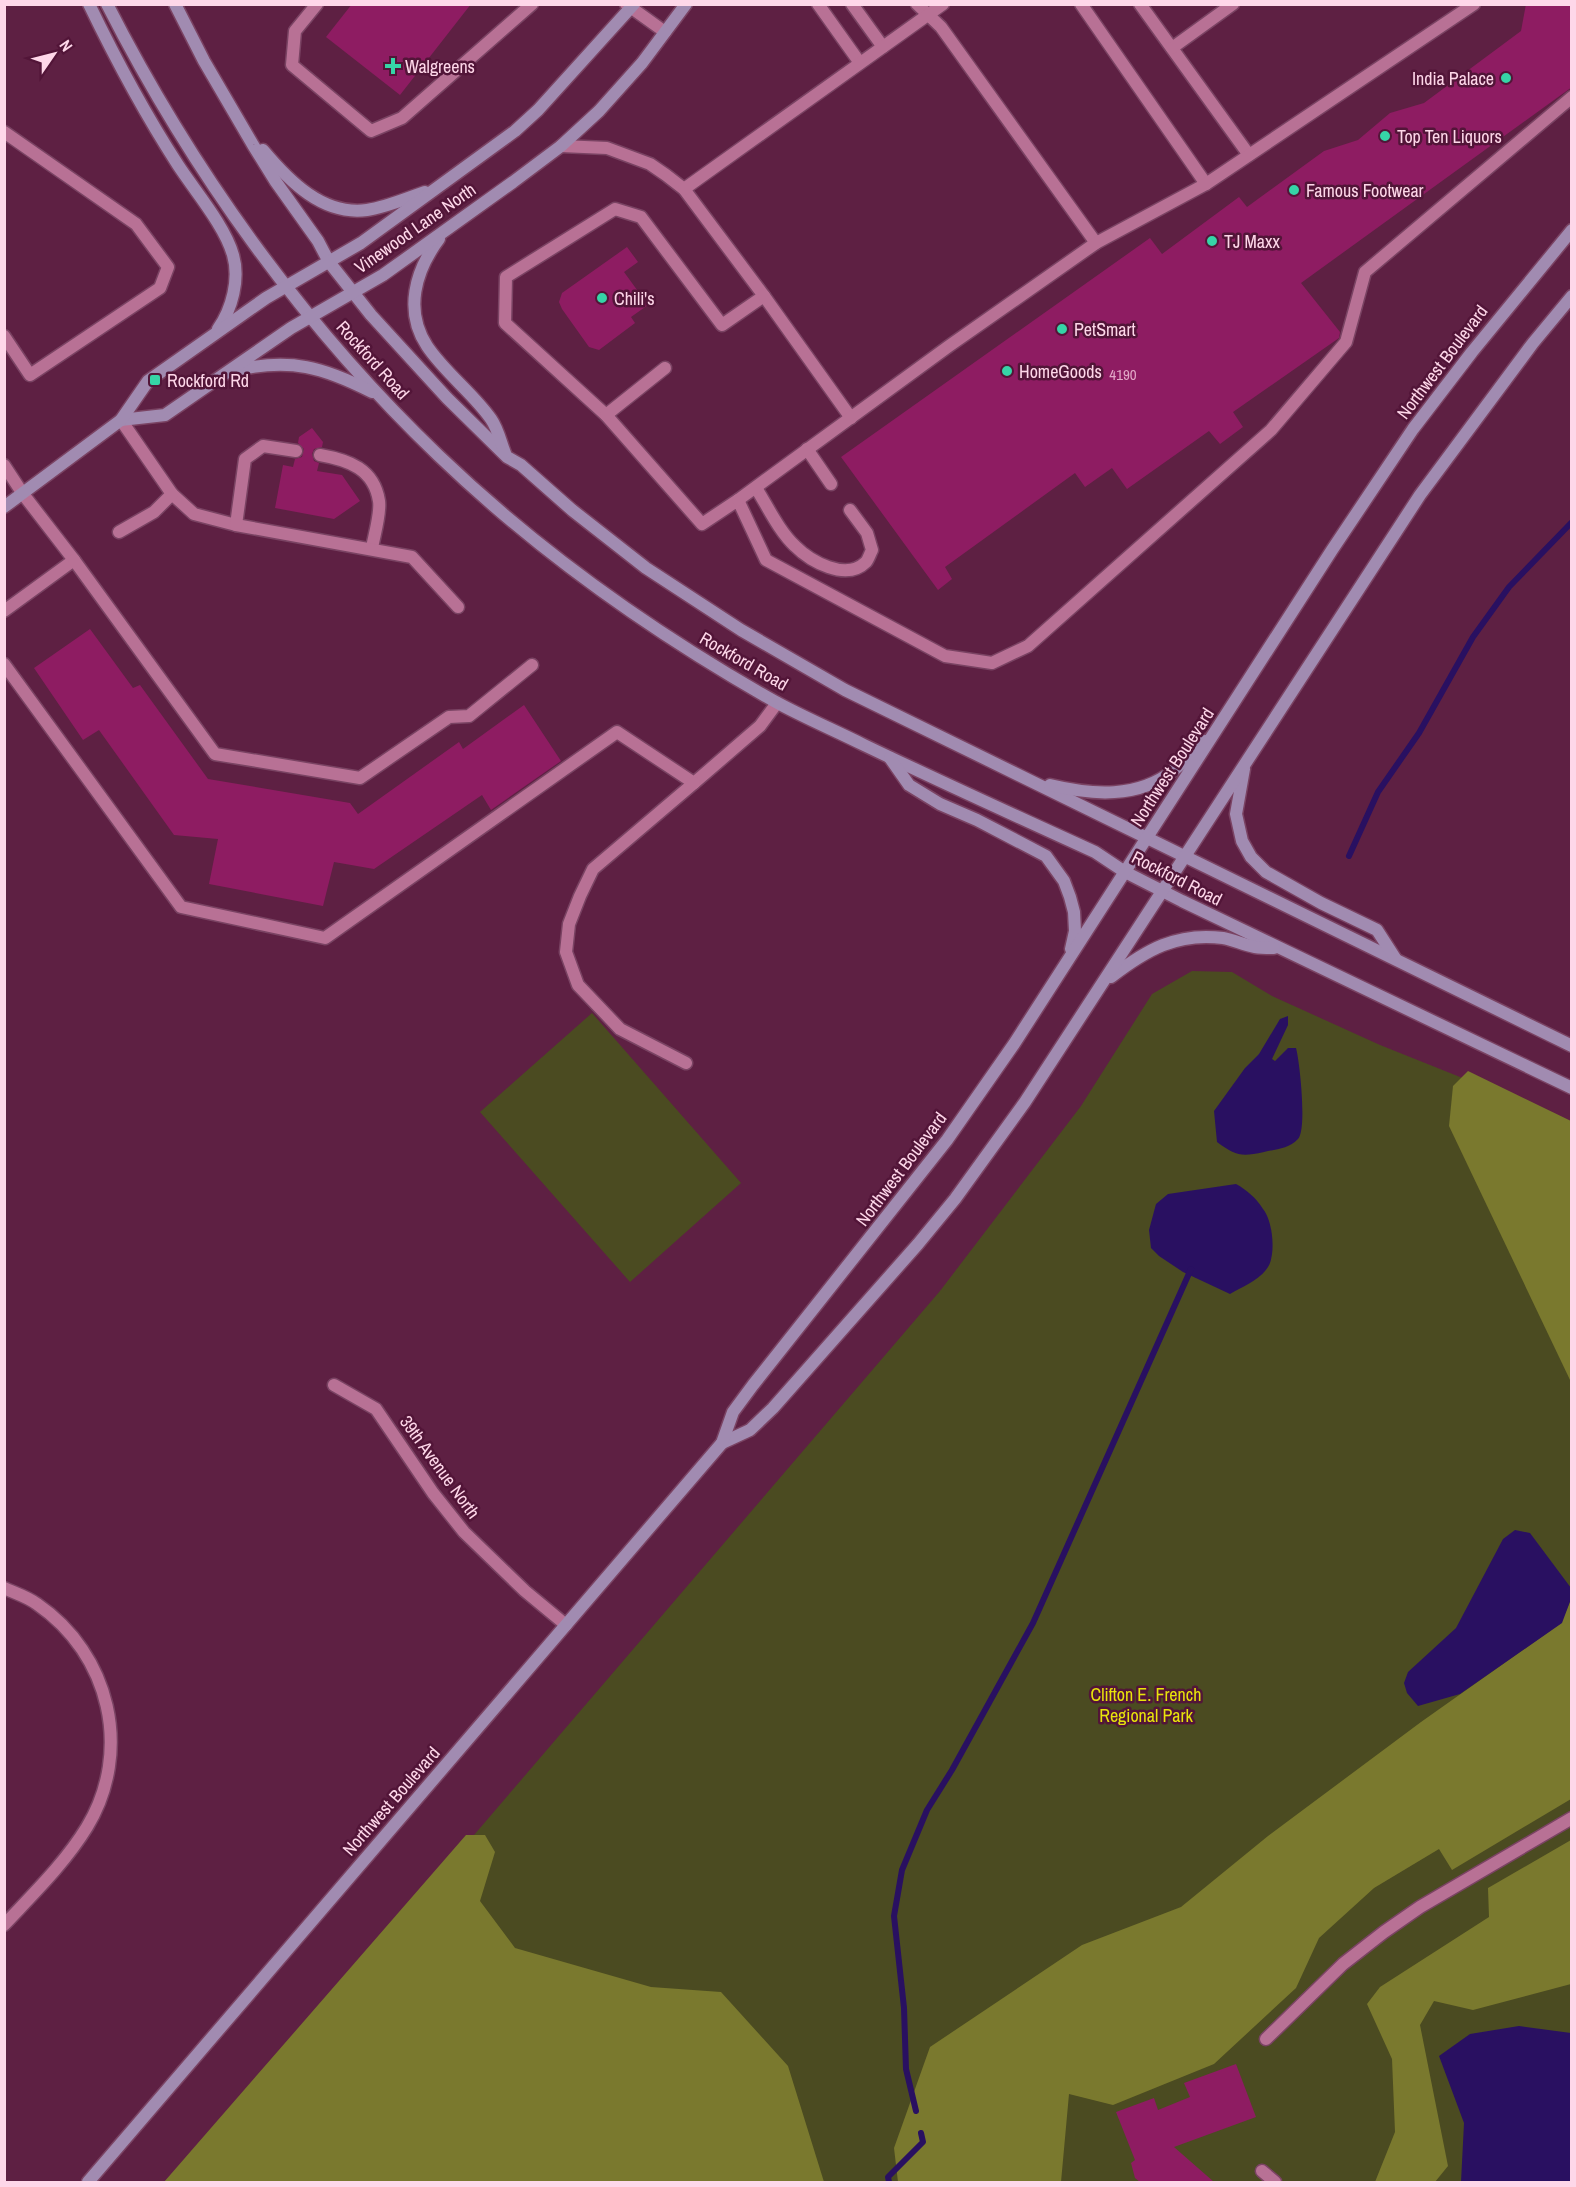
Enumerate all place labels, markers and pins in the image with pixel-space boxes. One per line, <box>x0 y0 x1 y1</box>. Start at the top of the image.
place label: Walgreens <box>405 54 475 79</box>
marker: Walgreens <box>386 59 400 73</box>
place label: India Palace <box>1412 66 1494 91</box>
marker: India Palace <box>1499 71 1513 85</box>
place label: Top Ten Liquors <box>1397 124 1502 149</box>
marker: Top Ten Liquors <box>1378 129 1392 143</box>
place label: Famous Footwear <box>1306 178 1424 203</box>
marker: Famous Footwear <box>1287 183 1301 197</box>
place label: TJ Maxx <box>1224 229 1280 254</box>
marker: TJ Maxx <box>1205 234 1219 248</box>
place label: Chili's <box>614 286 655 311</box>
marker: Chili's <box>595 291 609 305</box>
place label: PetSmart <box>1074 317 1136 342</box>
marker: PetSmart <box>1055 322 1069 336</box>
place label: HomeGoods <box>1019 359 1102 384</box>
marker: HomeGoods <box>1000 364 1014 378</box>
place label: Rockford Rd <box>167 368 249 393</box>
marker: Rockford Rd <box>148 373 162 387</box>

